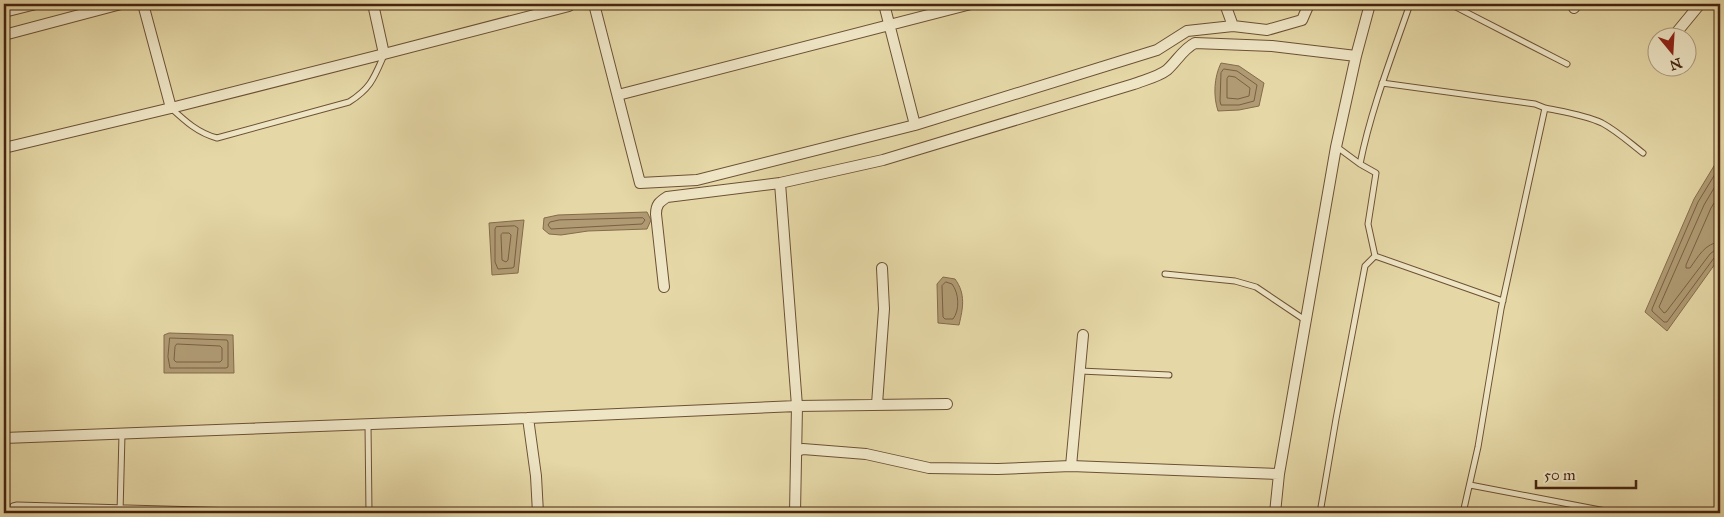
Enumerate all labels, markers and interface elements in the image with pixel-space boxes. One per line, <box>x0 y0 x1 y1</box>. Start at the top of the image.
north arrow <box>1646 28 1696 78</box>
text: N <box>1667 54 1684 74</box>
scale bar <box>1536 457 1636 489</box>
text: 50 m <box>1544 466 1576 484</box>

